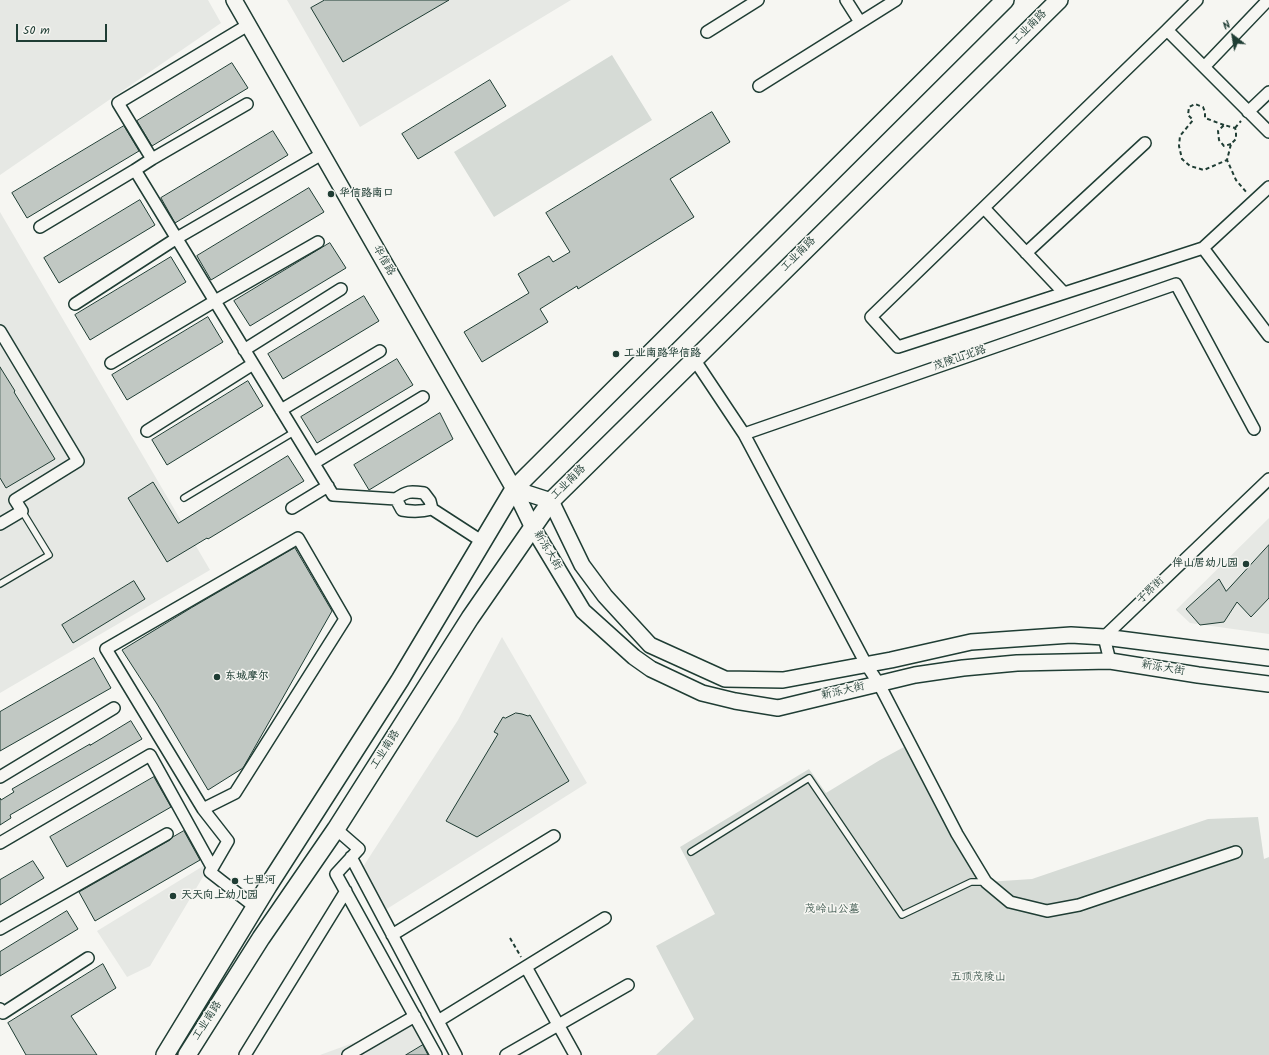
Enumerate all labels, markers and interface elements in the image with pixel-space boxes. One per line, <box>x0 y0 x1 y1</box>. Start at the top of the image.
street label: 工业南路 <box>1010 8 1050 48</box>
scale bar <box>18 16 109 42</box>
north arrow <box>1213 16 1253 56</box>
text: N <box>1219 16 1234 35</box>
text: 50 m <box>23 21 50 40</box>
place label: 华信路南口 <box>339 187 394 201</box>
marker: 华信路南口 <box>326 189 336 199</box>
street label: 工业南路 <box>779 235 819 275</box>
street label: 华信路 <box>369 243 397 279</box>
street label: 茂陵山北路 <box>932 344 988 374</box>
place label: 工业南路华信路 <box>624 347 701 361</box>
marker: 工业南路华信路 <box>611 349 621 359</box>
street label: 工业南路 <box>549 463 589 503</box>
street label: 新泺大街 <box>530 529 564 573</box>
place label: 伴山居幼儿园 <box>1172 557 1238 571</box>
marker: 伴山居幼儿园 <box>1241 559 1251 569</box>
street label: 子昂街 <box>1135 575 1167 607</box>
street label: 新泺大街 <box>1140 659 1186 679</box>
place label: 东城摩尔 <box>225 670 269 684</box>
marker: 东城摩尔 <box>212 672 222 682</box>
street label: 新泺大街 <box>820 681 866 703</box>
street label: 工业南路 <box>368 728 404 772</box>
place label: 七里河 <box>243 874 276 888</box>
marker: 七里河 <box>230 876 240 886</box>
place label: 天天向上幼儿园 <box>181 889 258 903</box>
marker: 天天向上幼儿园 <box>168 891 178 901</box>
park label: 茂岭山公墓 <box>805 903 859 917</box>
park label: 五顶茂陵山 <box>951 971 1005 985</box>
street label: 工业南路 <box>190 999 226 1043</box>

